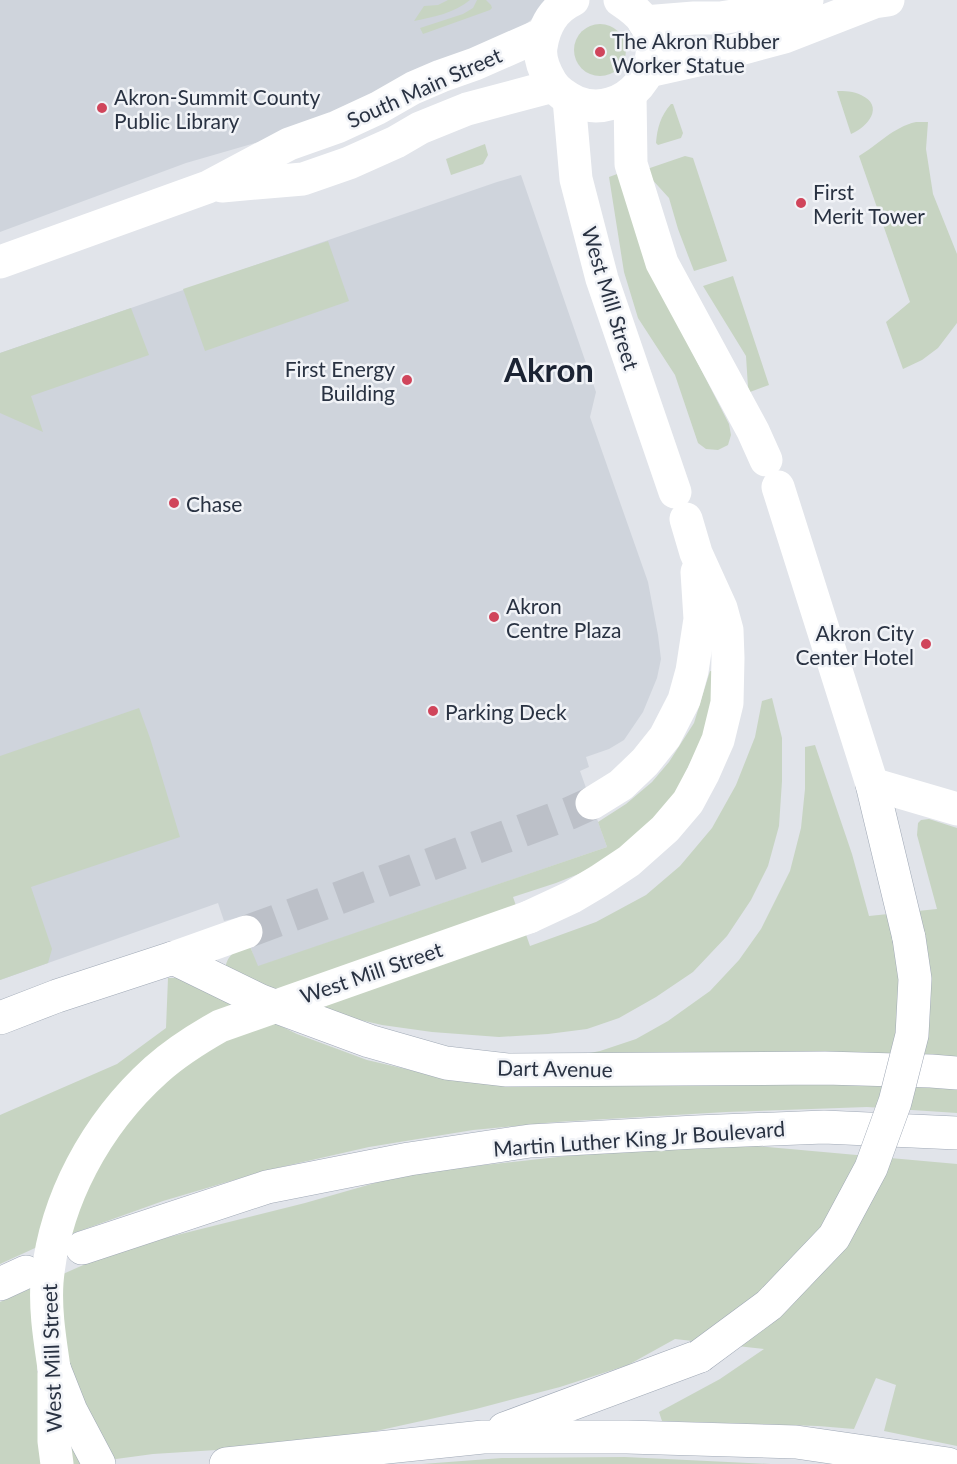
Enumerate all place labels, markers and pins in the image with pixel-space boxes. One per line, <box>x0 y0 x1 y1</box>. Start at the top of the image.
place label: The Akron Rubber Worker Statue <box>612 28 780 77</box>
marker: The Akron Rubber Worker Statue <box>593 45 607 59</box>
place label: Akron-Summit County Public Library <box>114 84 320 133</box>
marker: Akron-Summit County Public Library <box>95 101 109 115</box>
place label: First Merit Tower <box>813 179 925 228</box>
marker: First Merit Tower <box>794 196 808 210</box>
place label: First Energy Building <box>285 356 395 405</box>
marker: First Energy Building <box>400 373 414 387</box>
place label: Chase <box>186 491 242 516</box>
marker: Chase <box>167 496 181 510</box>
place label: Akron Centre Plaza <box>506 593 622 642</box>
marker: Akron Centre Plaza <box>487 610 501 624</box>
place label: Akron City Center Hotel <box>795 620 914 669</box>
marker: Akron City Center Hotel <box>919 637 933 651</box>
place label: Parking Deck <box>445 699 567 724</box>
marker: Parking Deck <box>426 704 440 718</box>

